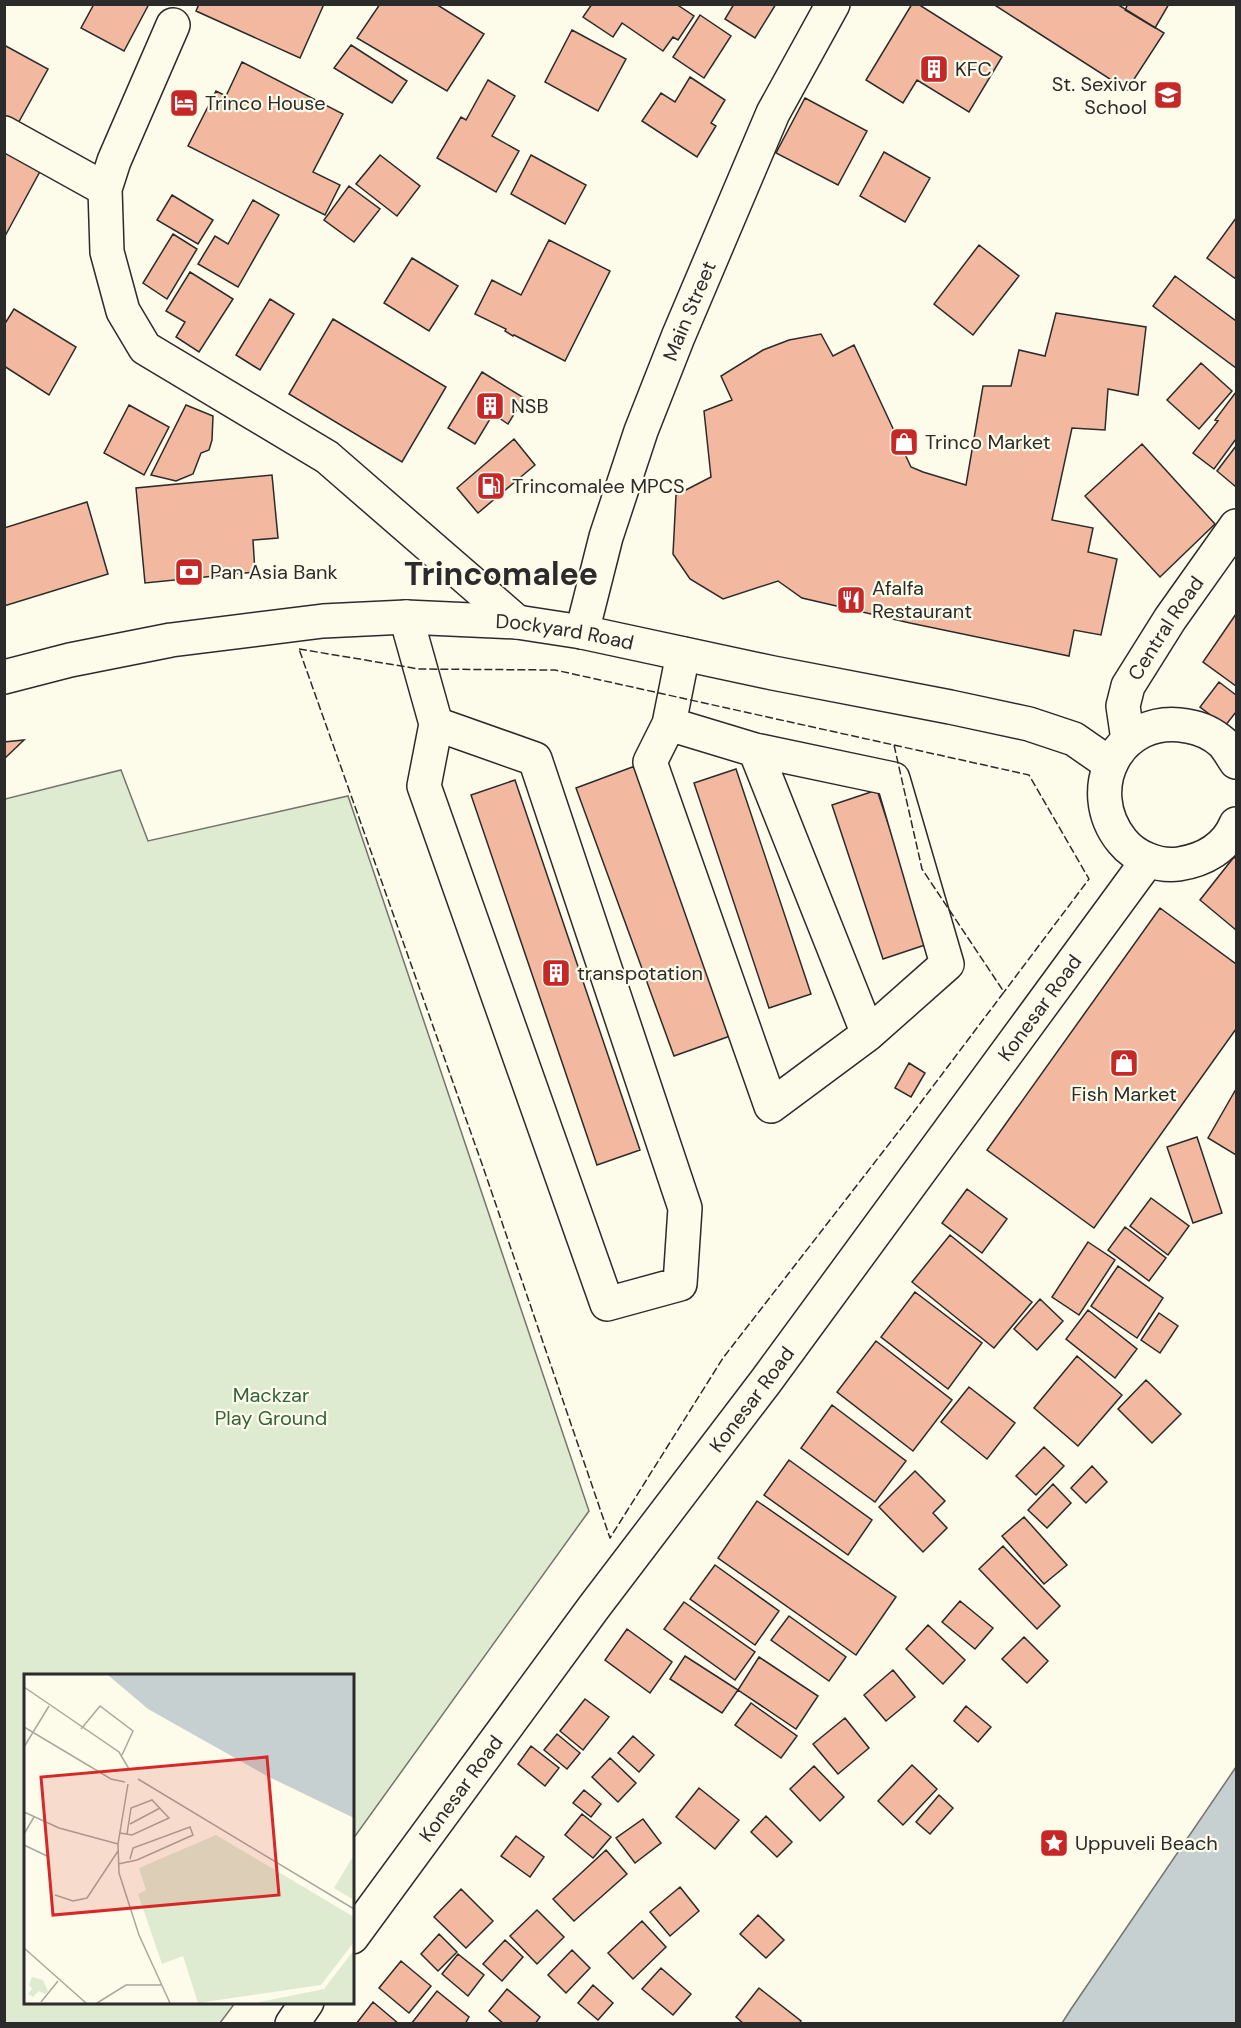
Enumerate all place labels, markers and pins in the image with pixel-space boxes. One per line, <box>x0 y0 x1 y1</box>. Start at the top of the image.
building icon: KFC <box>918 53 950 85</box>
place label: KFC <box>955 56 992 82</box>
place label: St. Sexivor School <box>1052 71 1147 120</box>
school or university icon: St. Sexivor School <box>1152 79 1184 111</box>
hotel icon: Trinco House <box>168 87 200 119</box>
place label: Trinco House <box>205 90 326 116</box>
building icon: NSB <box>474 390 506 422</box>
place label: NSB <box>511 393 548 419</box>
shop icon: Trinco Market <box>888 426 920 458</box>
place label: Trinco Market <box>925 429 1051 455</box>
fuel station icon: Trincomalee MPCS <box>475 470 507 502</box>
place label: Trincomalee MPCS <box>512 473 685 499</box>
bank icon: Pan Asia Bank <box>173 556 205 588</box>
place label: Pan Asia Bank <box>210 559 338 585</box>
place label: Afalfa Restaurant <box>872 575 972 624</box>
restaurant icon: Afalfa Restaurant <box>835 584 867 616</box>
building icon: transpotation <box>540 957 572 989</box>
place label: transpotation <box>577 960 703 986</box>
shop icon: Fish Market <box>1108 1047 1140 1079</box>
place label: Fish Market <box>1071 1081 1177 1107</box>
place icon: Uppuveli Beach <box>1038 1827 1070 1859</box>
place label: Uppuveli Beach <box>1075 1830 1218 1856</box>

